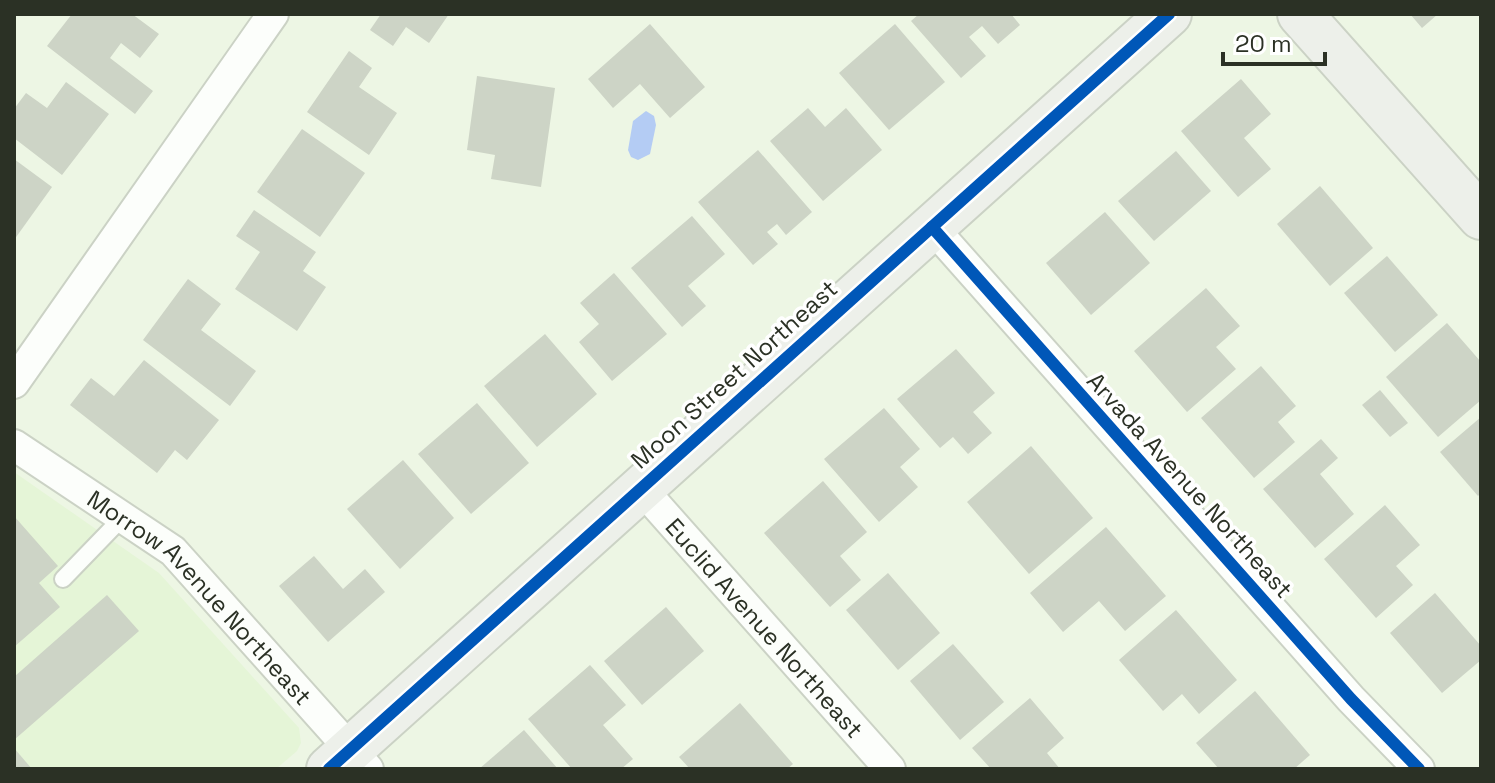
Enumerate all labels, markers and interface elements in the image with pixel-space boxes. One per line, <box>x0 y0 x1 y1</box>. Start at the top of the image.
scale bar <box>1223 16 1325 66</box>
text: 20 m <box>1235 28 1292 59</box>
street label: Moon Street Northeast <box>624 273 844 475</box>
street label: Arvada Avenue Northeast <box>1080 366 1300 604</box>
street label: Morrow Avenue Northeast <box>82 483 319 711</box>
street label: Euclid Avenue Northeast <box>659 511 870 744</box>

